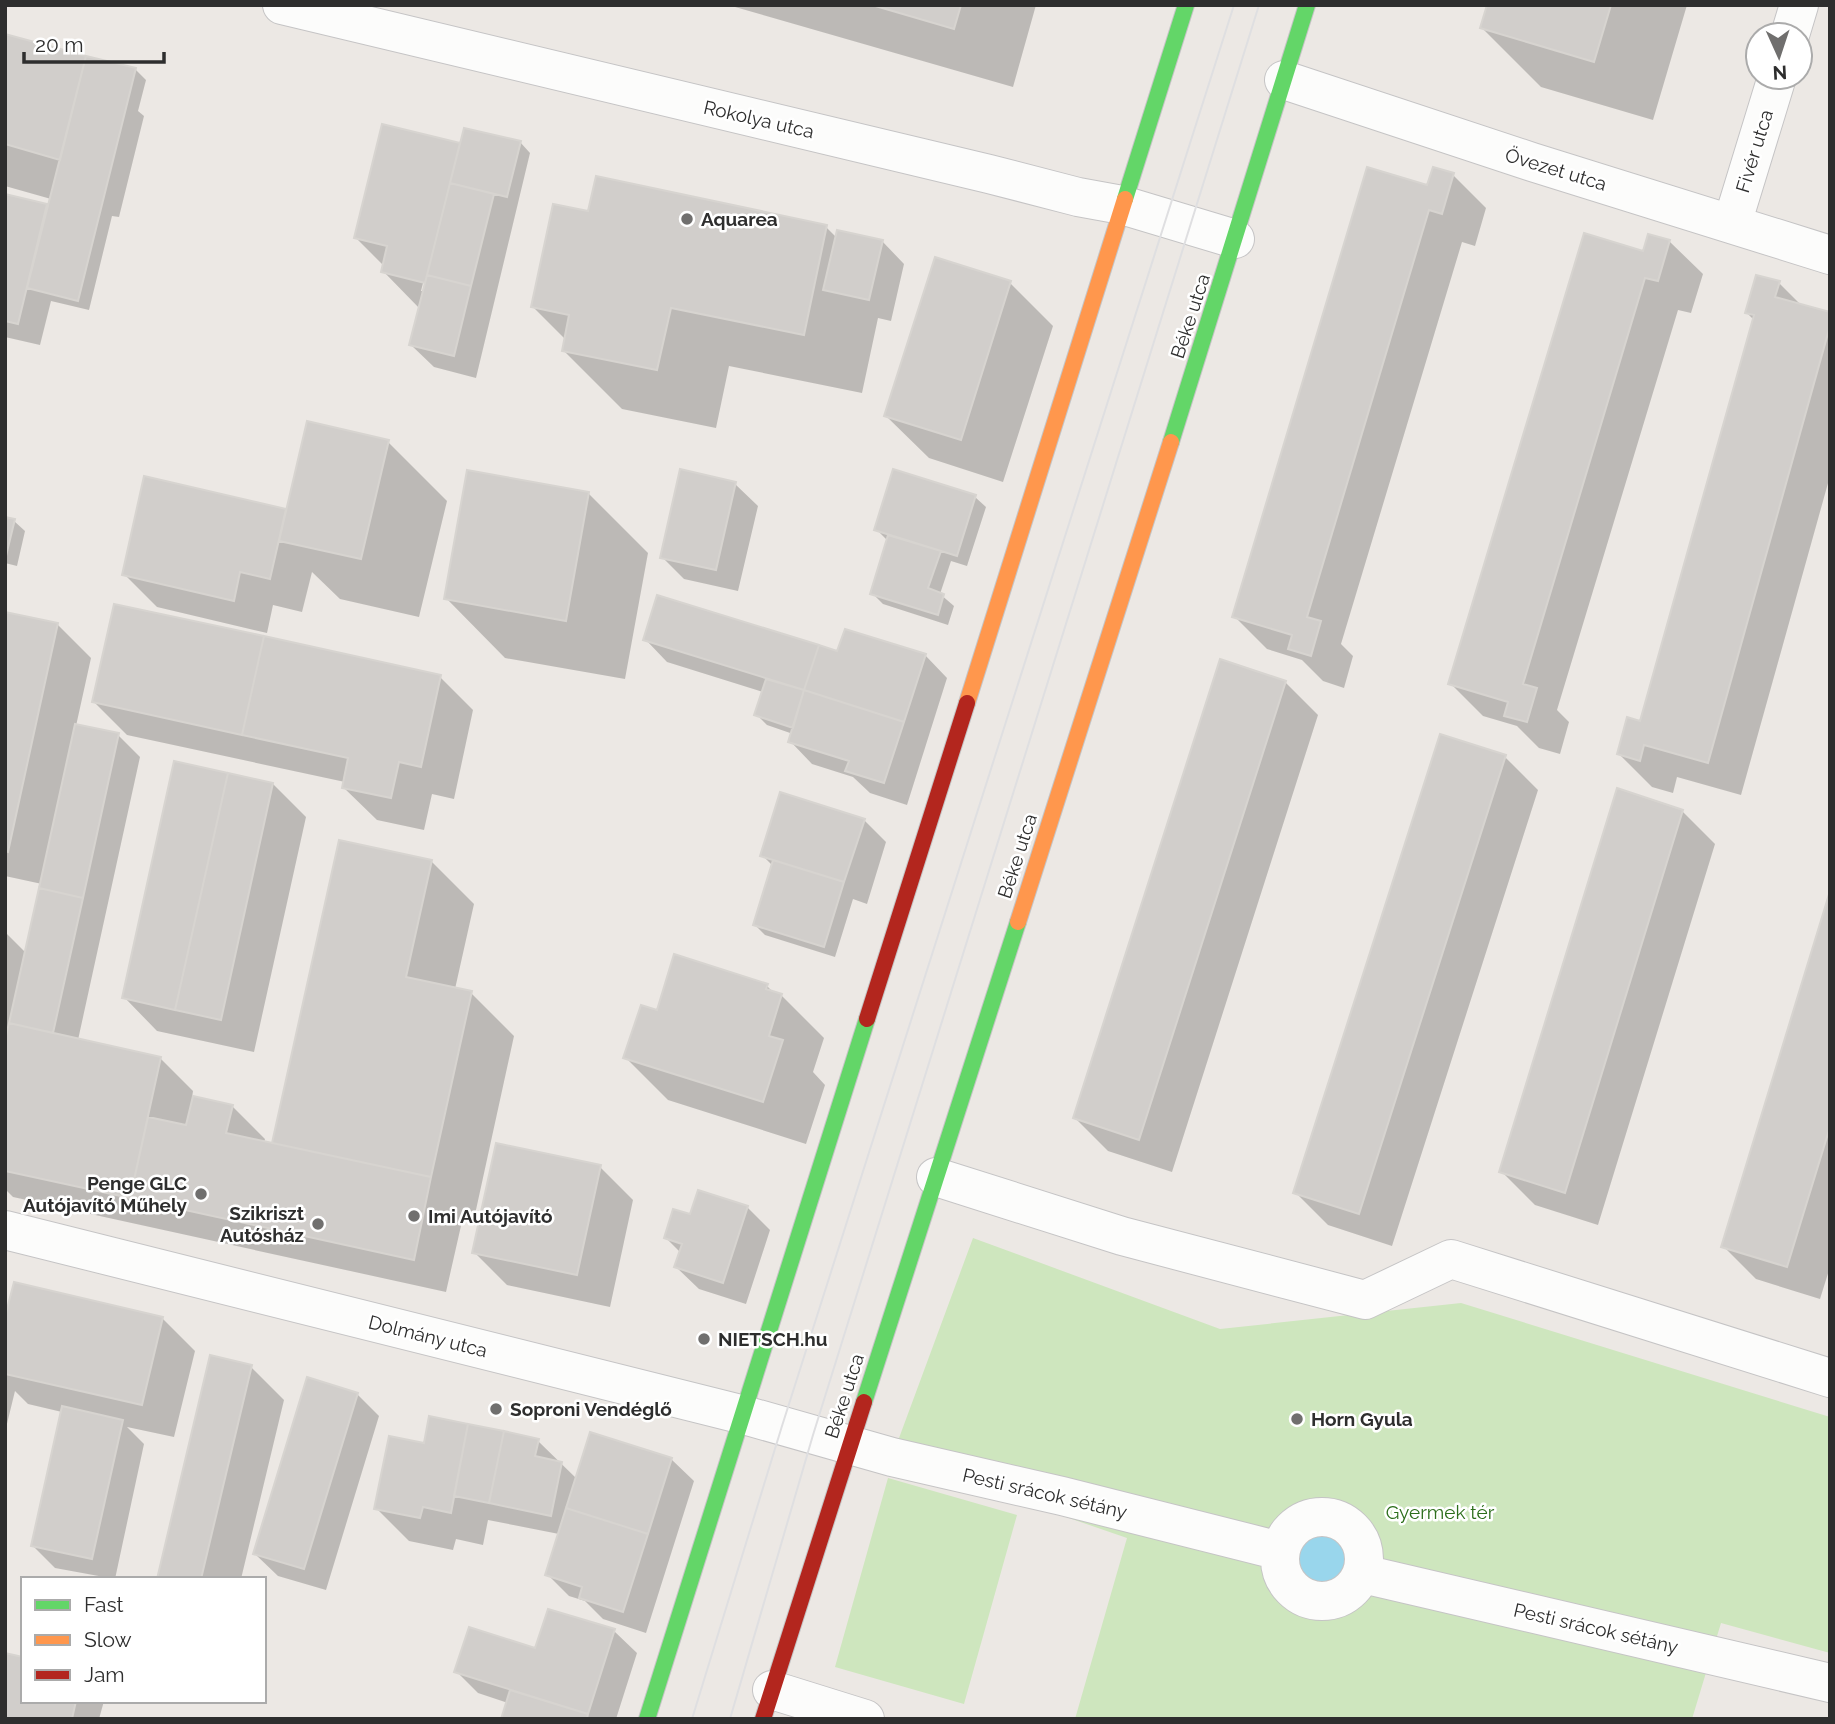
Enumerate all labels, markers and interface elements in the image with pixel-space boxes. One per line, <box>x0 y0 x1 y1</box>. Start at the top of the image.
scale bar <box>24 21 164 65</box>
north arrow <box>1744 21 1814 91</box>
text: 20 m <box>35 32 83 57</box>
text: N <box>1772 62 1788 84</box>
street label: Rokolya utca <box>702 96 816 142</box>
street label: Fivér utca <box>1731 107 1777 195</box>
street label: Övezet utca <box>1503 143 1609 195</box>
place label: Aquarea <box>701 208 778 230</box>
marker: Aquarea <box>679 211 695 227</box>
street label: Béke utca <box>1166 271 1214 361</box>
street label: Béke utca <box>993 811 1041 901</box>
place label: Penge GLC Autójavító Műhely <box>23 1172 188 1216</box>
marker: Penge GLC Autójavító Műhely <box>193 1186 209 1202</box>
place label: Szikriszt Autósház <box>220 1202 305 1246</box>
place label: Imi Autójavító <box>428 1205 552 1227</box>
marker: Imi Autójavító <box>406 1208 422 1224</box>
marker: Szikriszt Autósház <box>310 1216 326 1232</box>
street label: Dolmány utca <box>366 1311 490 1361</box>
place label: NIETSCH.hu <box>718 1328 827 1350</box>
marker: NIETSCH.hu <box>696 1331 712 1347</box>
street label: Béke utca <box>820 1351 868 1441</box>
place label: Soproni Vendéglő <box>510 1398 672 1420</box>
marker: Soproni Vendéglő <box>488 1401 504 1417</box>
place label: Horn Gyula <box>1311 1408 1413 1430</box>
marker: Horn Gyula <box>1289 1411 1305 1427</box>
street label: Pesti srácok sétány <box>961 1463 1129 1523</box>
park label: Gyermek tér <box>1386 1501 1495 1523</box>
legend <box>21 1577 266 1703</box>
text: Fast <box>84 1592 124 1617</box>
street label: Pesti srácok sétány <box>1512 1598 1680 1658</box>
text: Slow <box>84 1627 132 1652</box>
text: Jam <box>84 1662 125 1687</box>

